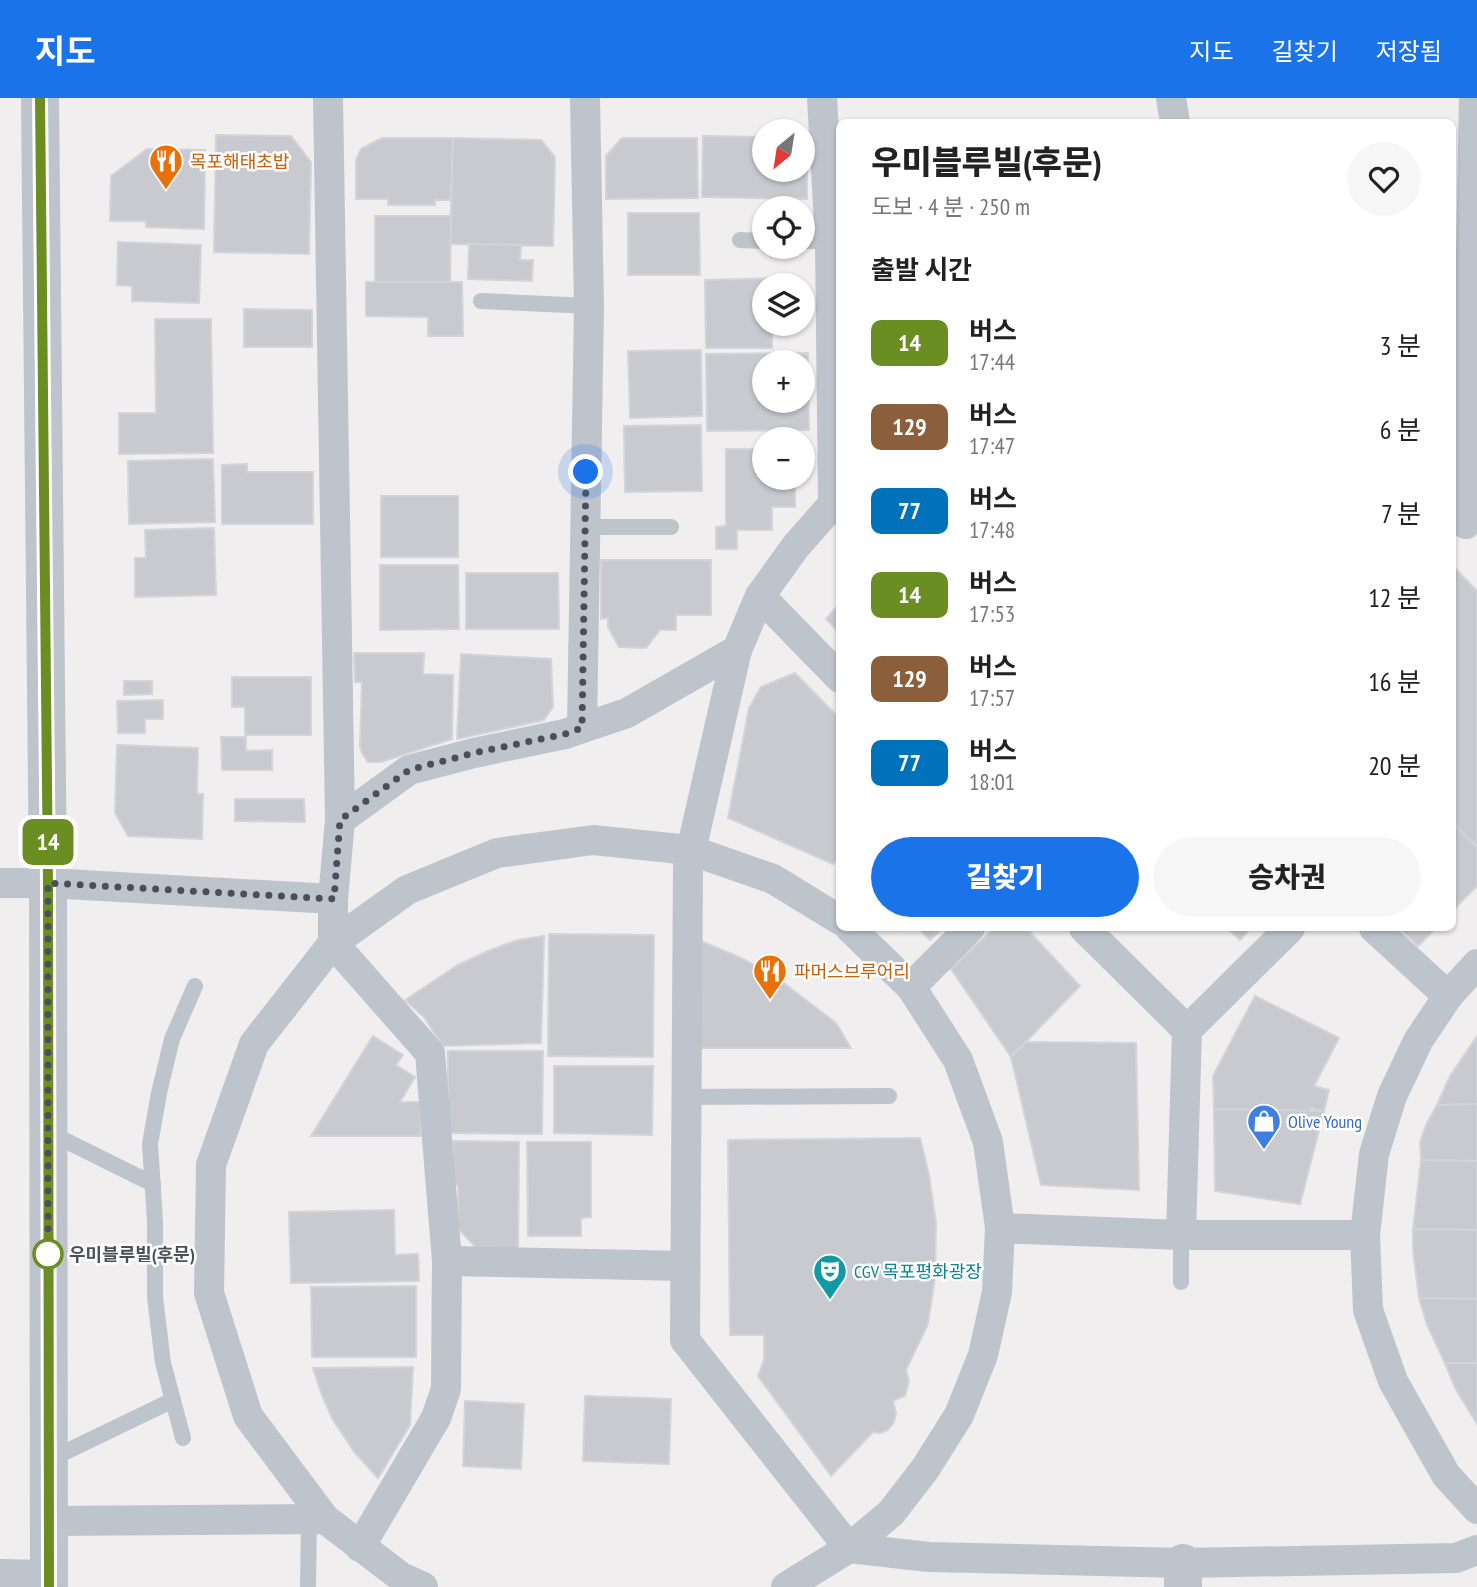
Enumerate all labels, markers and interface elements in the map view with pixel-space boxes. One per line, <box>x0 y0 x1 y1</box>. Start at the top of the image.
text: 지도 <box>35 29 96 72</box>
text: 지도 <box>1189 36 1234 67</box>
text: 길찾기 <box>1272 36 1338 67</box>
text: 저장됨 <box>1376 36 1442 67</box>
north arrow <box>752 119 816 182</box>
map controls <box>752 119 815 490</box>
text: 우미블루빌(후문) <box>871 140 1102 183</box>
restaurant icon: 목포해태초밥 <box>147 142 185 191</box>
button: heart <box>1347 142 1421 216</box>
place label: 목포해태초밥 <box>190 150 289 173</box>
text: 도보 · 4 분 · 250 m <box>871 192 1030 221</box>
button: locate <box>752 196 815 259</box>
text: 출발 시간 <box>871 253 972 286</box>
button: layers <box>752 273 815 336</box>
text: 버스 <box>969 314 1017 347</box>
text: 14 <box>898 327 921 358</box>
text: 3 분 <box>1380 329 1421 362</box>
text: 17:44 <box>969 347 1015 376</box>
button: + <box>752 350 815 413</box>
text: 버스 <box>969 398 1017 431</box>
text: 129 <box>892 411 927 442</box>
text: 6 분 <box>1380 413 1421 446</box>
button: − <box>752 427 815 490</box>
text: 17:47 <box>969 431 1015 460</box>
your location <box>568 454 603 489</box>
text: 버스 <box>969 482 1017 515</box>
text: 77 <box>898 495 921 526</box>
text: 7 분 <box>1381 497 1421 530</box>
text: 17:48 <box>969 515 1015 544</box>
text: 버스 <box>969 566 1017 599</box>
text: 14 <box>898 579 921 610</box>
text: 12 분 <box>1368 581 1421 614</box>
text: 17:53 <box>969 599 1015 628</box>
text: 버스 <box>969 650 1017 683</box>
text: 129 <box>892 663 927 694</box>
text: 16 분 <box>1368 665 1421 698</box>
text: 17:57 <box>969 683 1015 712</box>
text: 버스 <box>969 734 1017 767</box>
text: 77 <box>898 747 921 778</box>
text: 20 분 <box>1368 749 1421 782</box>
text: 18:01 <box>969 767 1015 796</box>
line badge: 14 <box>16 819 80 865</box>
text: 14 <box>37 826 59 857</box>
button: 길찾기 <box>871 837 1139 917</box>
button: 승차권 <box>1153 837 1421 917</box>
restaurant icon: 파머스브루어리 <box>751 952 789 1001</box>
place label: 파머스브루어리 <box>794 960 910 983</box>
shop icon: Olive Young <box>1245 1102 1283 1151</box>
place label: Olive Young <box>1288 1110 1362 1133</box>
marker: 우미블루빌(후문) <box>33 1239 63 1269</box>
place label: 우미블루빌(후문) <box>69 1243 195 1266</box>
theatre icon: CGV 목포평화광장 <box>811 1252 849 1301</box>
place label: CGV 목포평화광장 <box>854 1260 982 1283</box>

